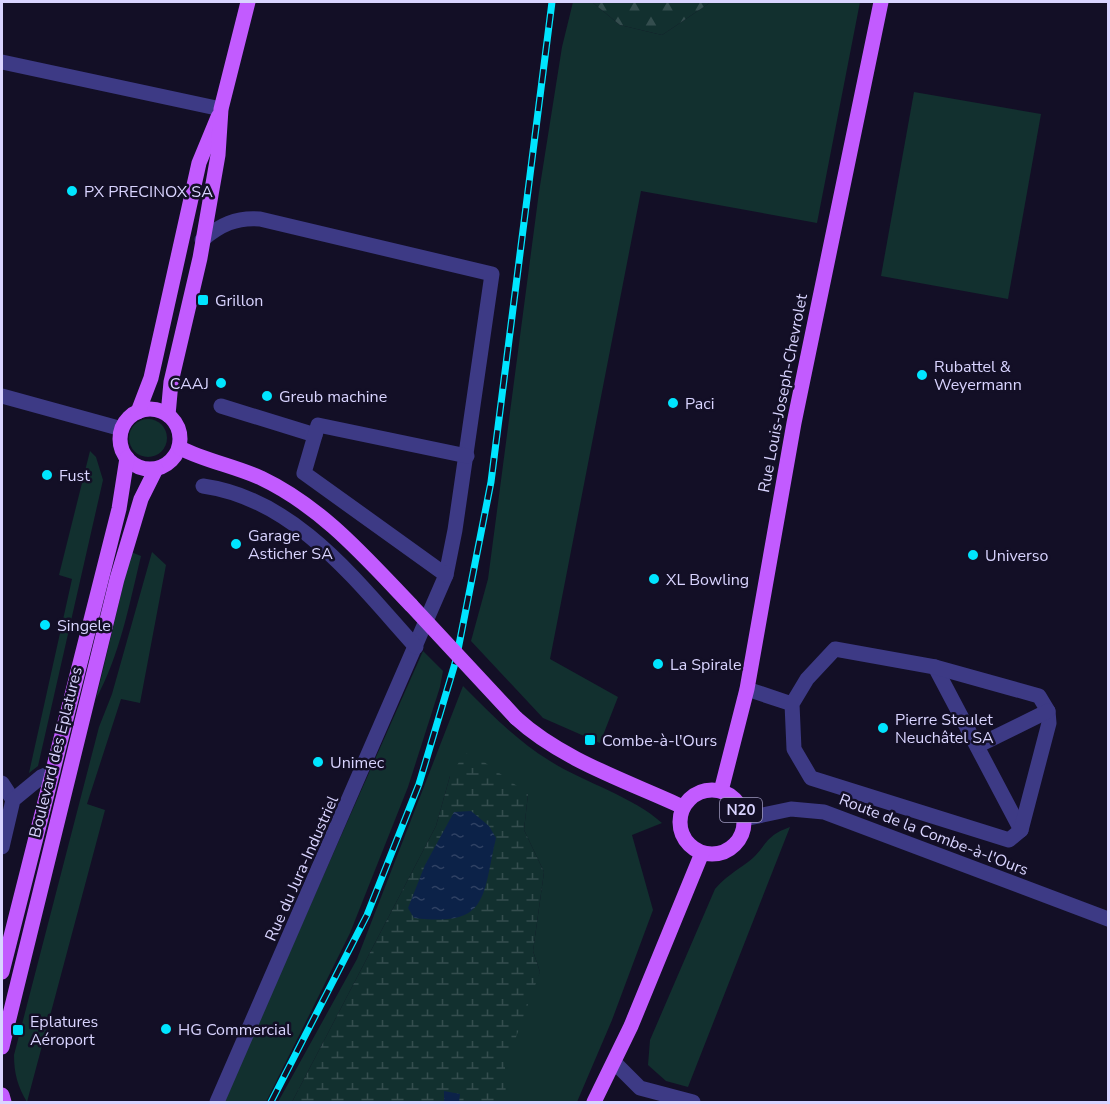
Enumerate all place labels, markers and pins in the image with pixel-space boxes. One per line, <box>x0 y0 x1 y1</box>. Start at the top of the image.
place label: PX PRECINOX SA <box>84 181 213 203</box>
marker: PX PRECINOX SA <box>65 184 79 198</box>
place label: Grillon <box>215 290 263 312</box>
marker: Grillon <box>196 293 210 307</box>
place label: Rubattel & Weyermann <box>934 356 1022 396</box>
marker: Rubattel & Weyermann <box>915 368 929 382</box>
place label: CAAJ <box>170 373 209 395</box>
marker: CAAJ <box>214 376 228 390</box>
place label: Greub machine <box>279 386 387 408</box>
marker: Greub machine <box>260 389 274 403</box>
place label: Paci <box>685 393 714 415</box>
marker: Paci <box>666 396 680 410</box>
place label: Fust <box>59 465 90 487</box>
marker: Fust <box>40 468 54 482</box>
place label: Garage Asticher SA <box>248 525 333 565</box>
marker: Garage Asticher SA <box>229 537 243 551</box>
place label: Universo <box>985 545 1048 567</box>
marker: Universo <box>966 548 980 562</box>
place label: XL Bowling <box>666 569 749 591</box>
marker: XL Bowling <box>647 572 661 586</box>
place label: Singele <box>57 615 111 637</box>
marker: Singele <box>38 618 52 632</box>
place label: La Spirale <box>670 654 741 676</box>
marker: La Spirale <box>651 657 665 671</box>
place label: Pierre Steulet Neuchâtel SA <box>895 709 994 749</box>
marker: Pierre Steulet Neuchâtel SA <box>876 721 890 735</box>
place label: Combe-à-l'Ours <box>602 730 717 752</box>
marker: Combe-à-l'Ours <box>583 733 597 747</box>
place label: Unimec <box>330 752 385 774</box>
marker: Unimec <box>311 755 325 769</box>
place label: Eplatures Aéroport <box>30 1011 98 1051</box>
place label: HG Commercial <box>178 1019 291 1041</box>
marker: HG Commercial <box>159 1022 173 1036</box>
marker: Eplatures Aéroport <box>11 1023 25 1037</box>

